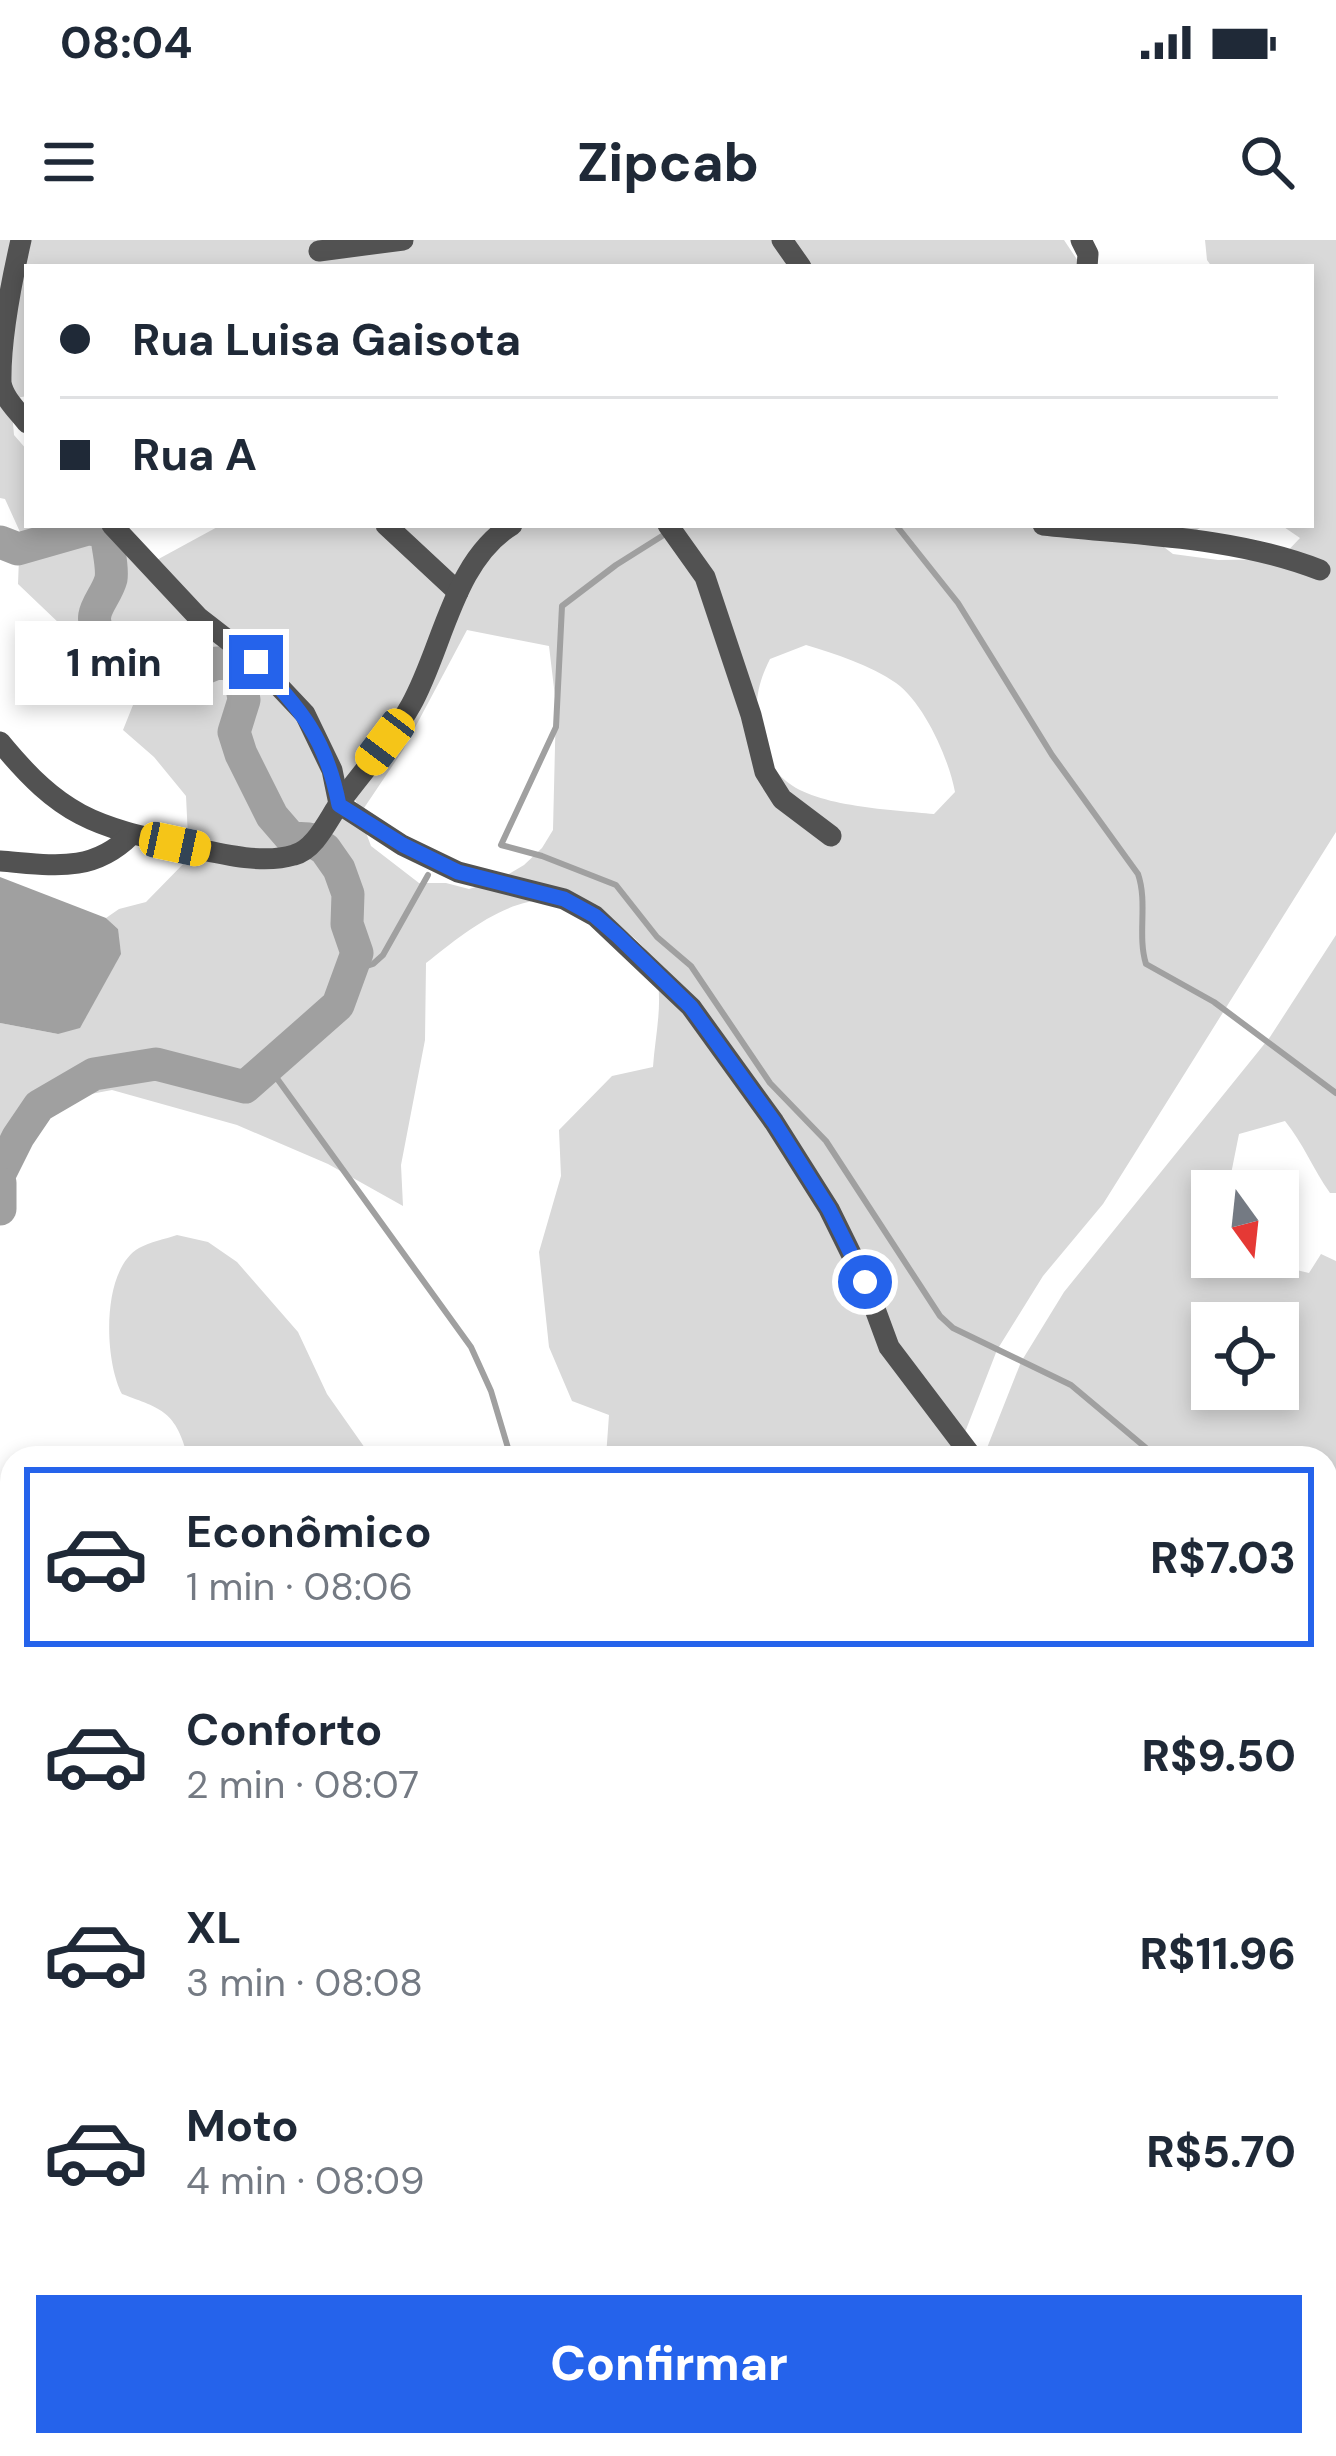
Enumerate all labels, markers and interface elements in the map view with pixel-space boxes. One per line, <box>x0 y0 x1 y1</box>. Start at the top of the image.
text: 08:04 <box>60 13 193 72</box>
text: Zipcab <box>577 127 759 198</box>
icon: menu <box>36 129 102 195</box>
icon: search <box>1234 129 1300 195</box>
text: Rua Luisa Gaisota <box>132 310 521 369</box>
text: Rua A <box>132 425 257 484</box>
callout: 1 min <box>16 620 214 704</box>
route end <box>229 635 283 689</box>
text: 1 min <box>66 637 162 688</box>
car <box>349 702 421 782</box>
car <box>136 819 214 869</box>
north arrow <box>1191 1170 1299 1278</box>
map controls <box>1191 1170 1299 1410</box>
route start <box>838 1255 892 1309</box>
button: locate <box>1191 1302 1299 1410</box>
text: Econômico <box>186 1502 432 1561</box>
icon: car <box>42 1503 150 1611</box>
text: R$7.03 <box>1150 1528 1296 1587</box>
text: 1 min · 08:06 <box>186 1561 413 1612</box>
text: Conforto <box>186 1700 382 1759</box>
icon: car <box>42 1701 150 1809</box>
text: R$9.50 <box>1142 1726 1296 1785</box>
text: 2 min · 08:07 <box>186 1759 419 1810</box>
text: XL <box>186 1898 241 1957</box>
icon: car <box>42 1899 150 2007</box>
text: R$11.96 <box>1140 1924 1296 1983</box>
text: 3 min · 08:08 <box>186 1957 423 2008</box>
text: Moto <box>186 2096 299 2155</box>
icon: car <box>42 2097 150 2205</box>
text: R$5.70 <box>1146 2122 1296 2181</box>
text: 4 min · 08:09 <box>186 2155 424 2206</box>
button: Confirmar <box>36 2295 1302 2433</box>

